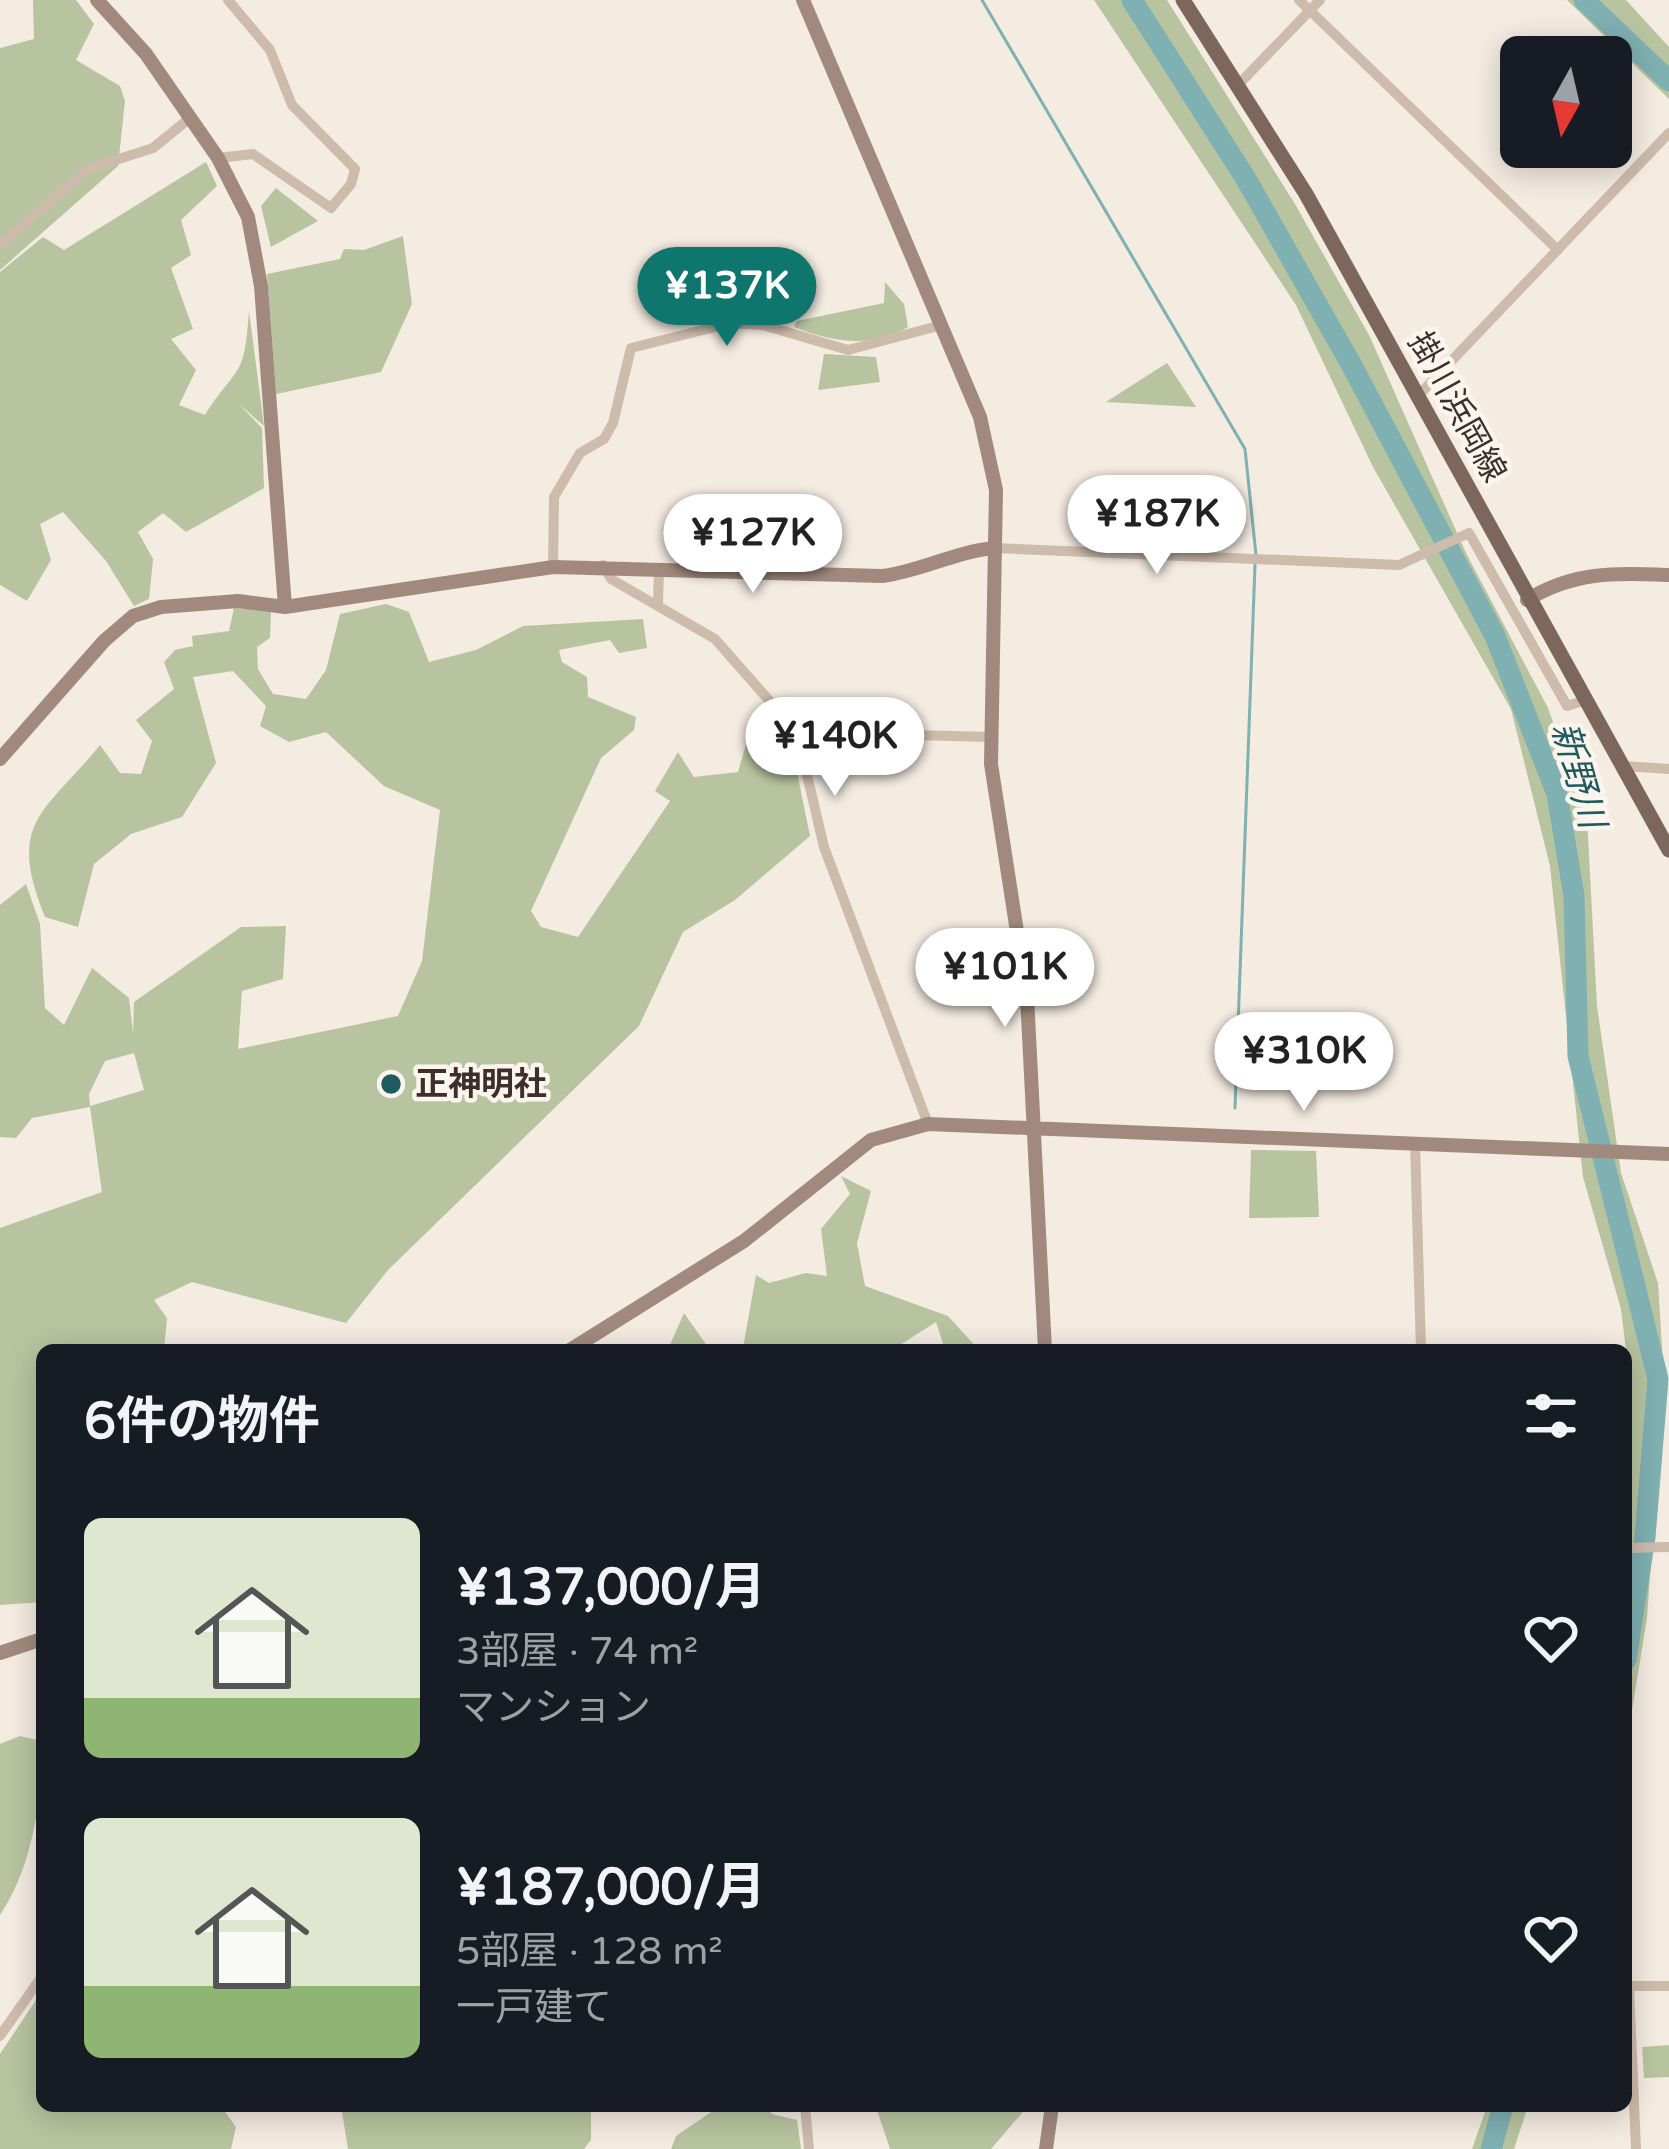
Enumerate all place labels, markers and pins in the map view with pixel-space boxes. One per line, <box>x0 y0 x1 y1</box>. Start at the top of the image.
pin: ¥137K <box>643 247 811 349</box>
pin: ¥187K <box>1073 475 1241 577</box>
pin: ¥127K <box>669 494 837 596</box>
pin: ¥140K <box>751 697 919 799</box>
pin: ¥101K <box>921 928 1089 1030</box>
pin: ¥310K <box>1220 1012 1388 1114</box>
place label: 正神明社 <box>415 1065 547 1104</box>
marker: 正神明社 <box>378 1071 404 1097</box>

